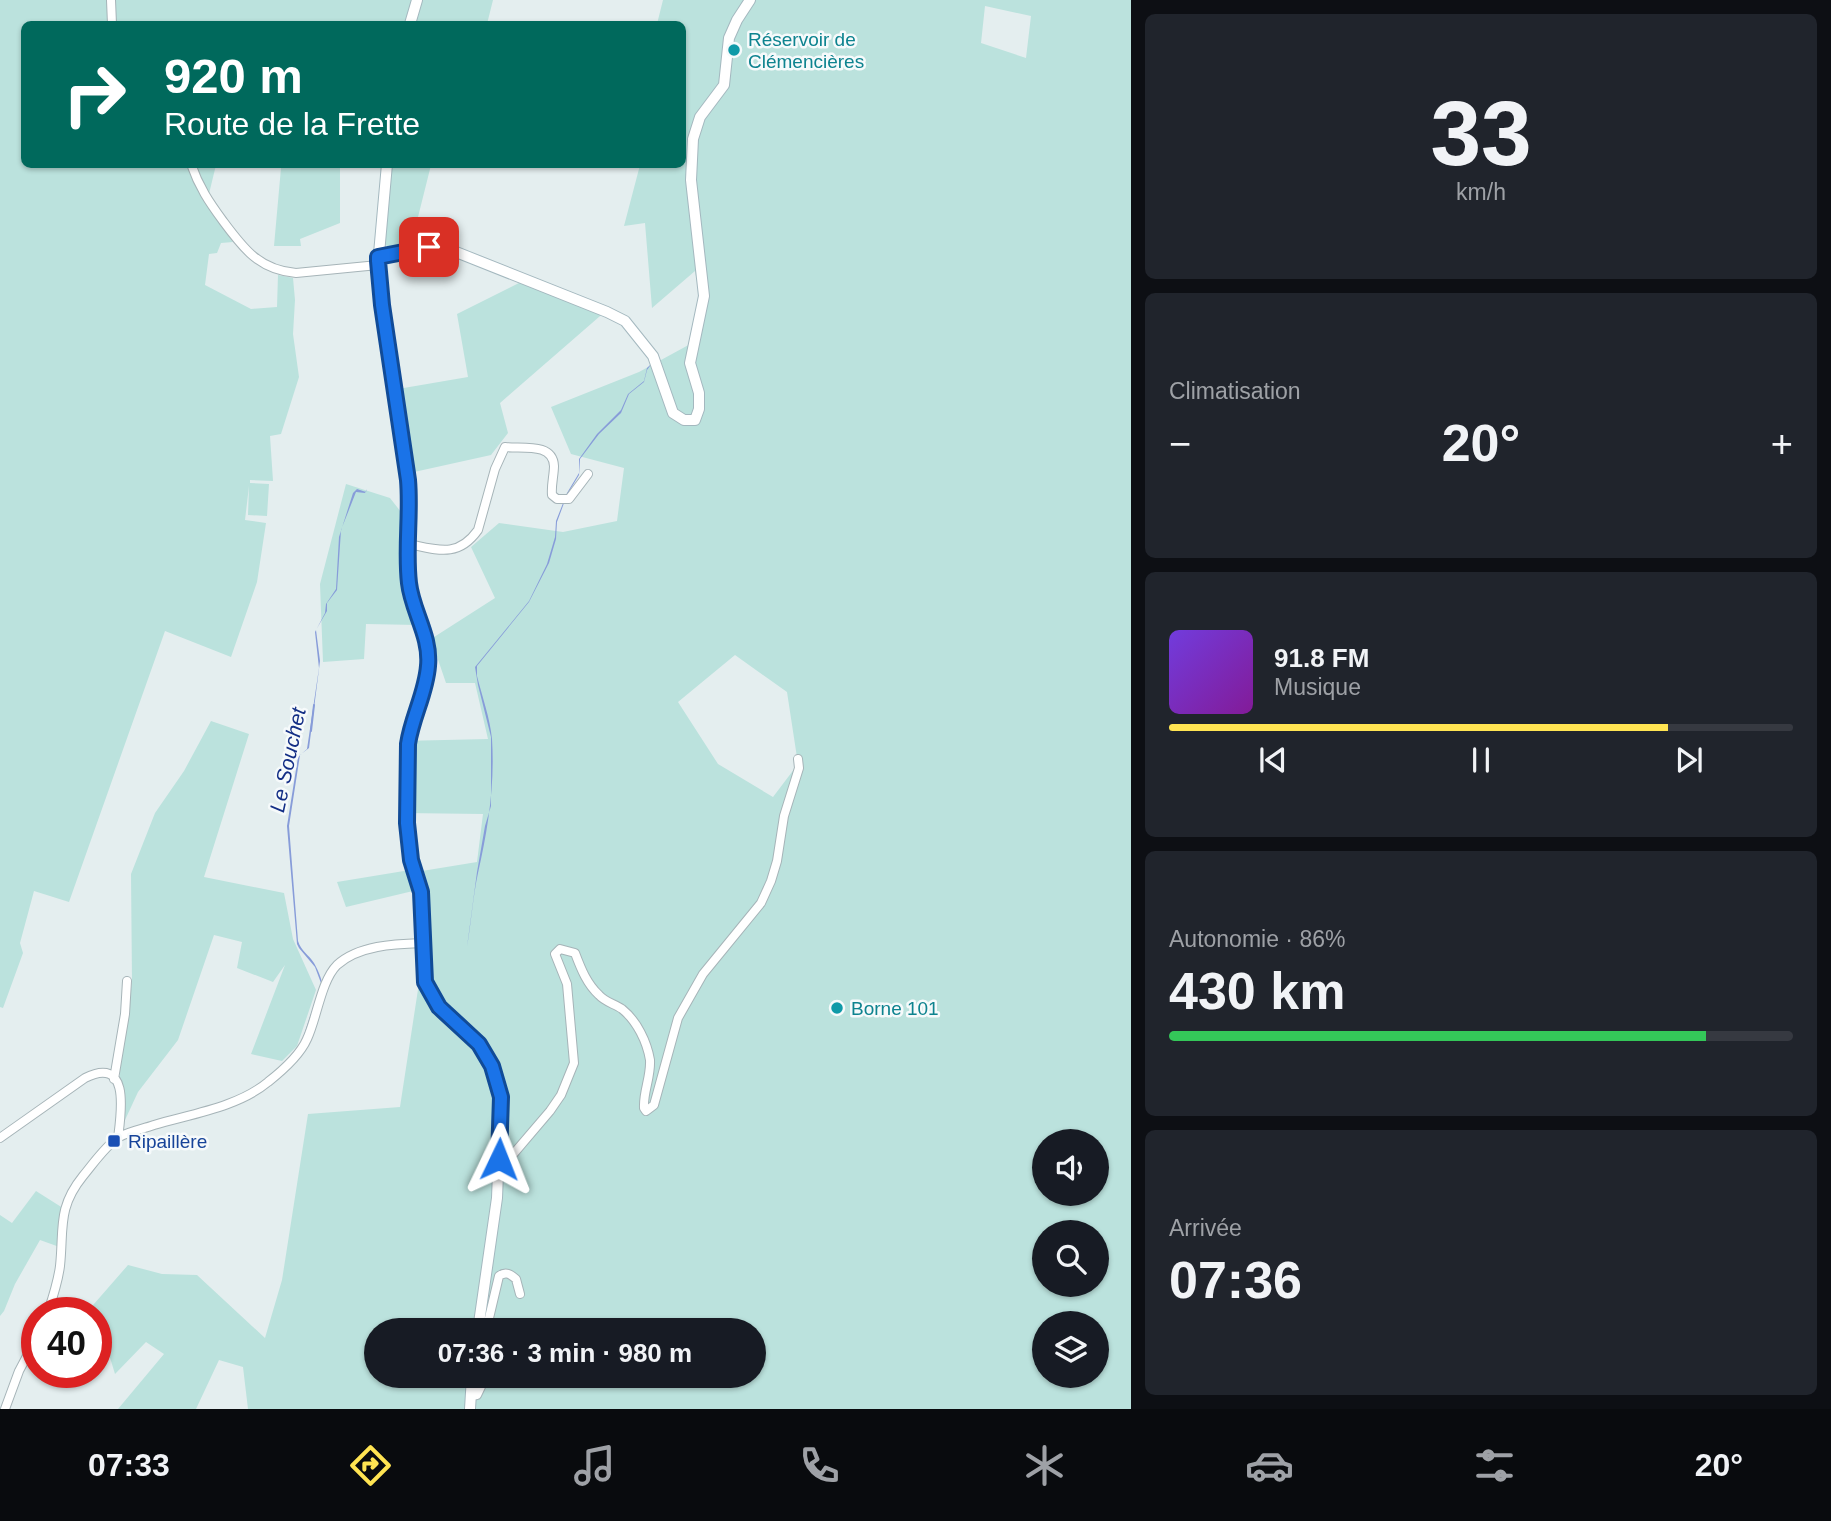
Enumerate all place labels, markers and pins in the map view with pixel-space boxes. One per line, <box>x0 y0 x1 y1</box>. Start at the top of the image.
place label: Réservoir de Clémencières <box>748 29 864 72</box>
marker: Réservoir de Clémencières <box>726 42 742 58</box>
pin <box>399 217 459 277</box>
place label: Borne 101 <box>851 998 939 1019</box>
marker: Borne 101 <box>829 1000 845 1016</box>
place label: Ripaillère <box>128 1131 207 1152</box>
marker: Ripaillère <box>106 1133 122 1149</box>

